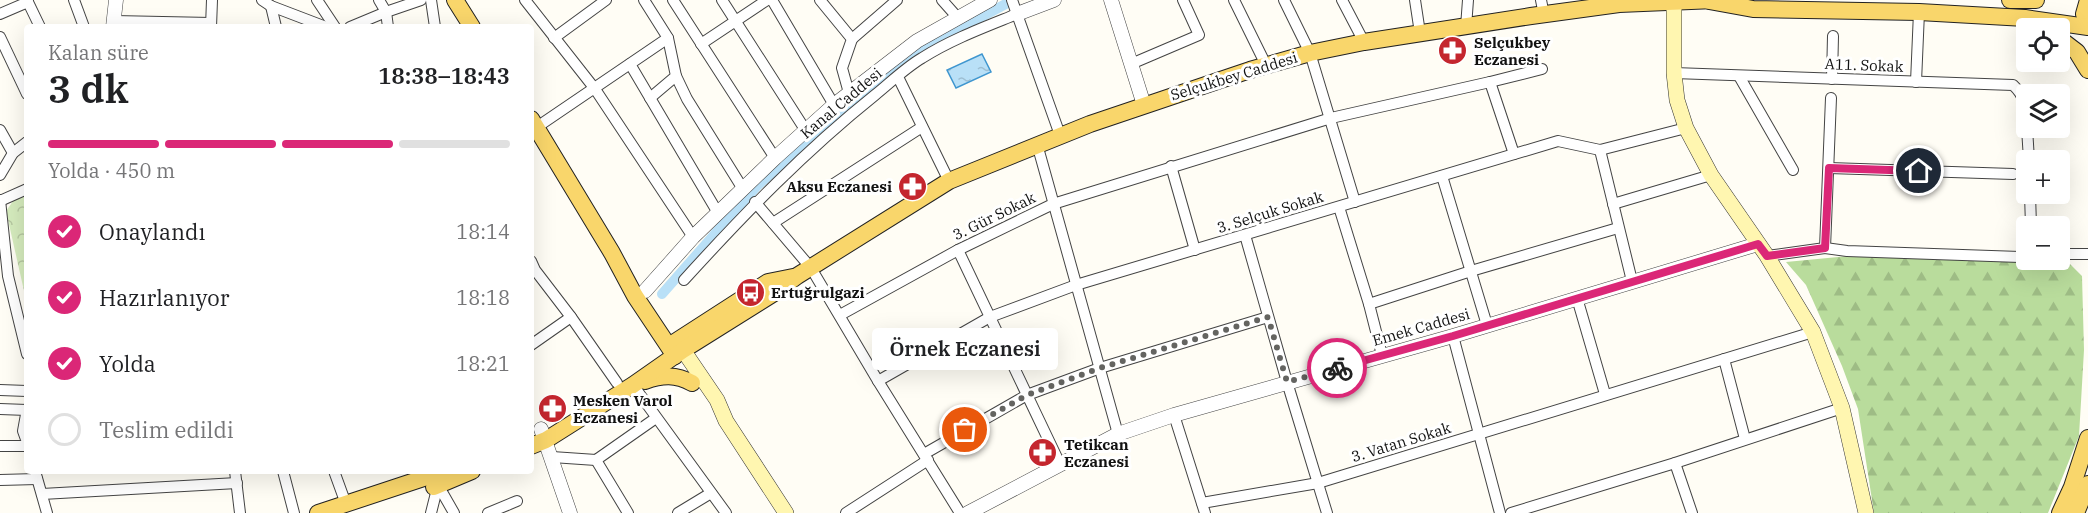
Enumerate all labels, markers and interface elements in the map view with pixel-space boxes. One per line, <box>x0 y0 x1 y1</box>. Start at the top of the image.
map controls <box>2016 18 2070 270</box>
button: locate <box>2016 18 2070 72</box>
place label: Selçukbey Eczanesi <box>1474 33 1551 69</box>
pharmacy icon: Selçukbey Eczanesi <box>1437 35 1469 67</box>
text: Kalan süre <box>48 39 149 66</box>
street label: Selçukbey Caddesi <box>1168 48 1300 104</box>
street label: A11. Sokak <box>1824 54 1904 76</box>
text: 18:38–18:43 <box>378 61 510 90</box>
text: 3 dk <box>48 63 129 114</box>
street label: Kanal Caddesi <box>796 63 886 143</box>
button: layers <box>2016 84 2070 138</box>
pin <box>1893 145 1944 196</box>
button: + <box>2016 150 2070 204</box>
icon: home <box>1902 154 1935 187</box>
text: Yolda · 450 m <box>48 157 175 184</box>
pharmacy icon: Aksu Eczanesi <box>897 170 929 202</box>
place label: Aksu Eczanesi <box>786 177 892 196</box>
street label: 3. Selçuk Sokak <box>1215 187 1326 237</box>
street label: 3. Gür Sokak <box>950 188 1039 244</box>
icon: check <box>48 215 81 248</box>
button: − <box>2016 216 2070 270</box>
text: Onaylandı <box>99 217 205 246</box>
text: 18:14 <box>456 218 510 245</box>
bus stop icon: Ertuğrulgazi <box>734 276 766 308</box>
icon: check <box>48 281 81 314</box>
text: Hazırlanıyor <box>99 283 229 312</box>
place label: Ertuğrulgazi <box>771 283 865 302</box>
text: 18:18 <box>456 284 510 311</box>
street label: Emek Caddesi <box>1370 304 1472 350</box>
callout: Örnek Eczanesi <box>872 328 1058 370</box>
text: Örnek Eczanesi <box>889 335 1041 362</box>
courier <box>1307 338 1367 398</box>
icon: check <box>48 347 81 380</box>
text: Yolda <box>99 349 156 378</box>
text: 18:21 <box>456 350 510 377</box>
icon: bike <box>1321 352 1354 385</box>
place label: Mesken Varol Eczanesi <box>573 391 673 427</box>
pharmacy icon: Mesken Varol Eczanesi <box>536 393 568 425</box>
pin <box>939 404 990 455</box>
icon: bag <box>948 413 981 446</box>
text: Teslim edildi <box>99 415 234 444</box>
street label: 3. Vatan Sokak <box>1349 418 1453 466</box>
place label: Tetikcan Eczanesi <box>1064 435 1129 471</box>
pharmacy icon: Tetikcan Eczanesi <box>1027 437 1059 469</box>

